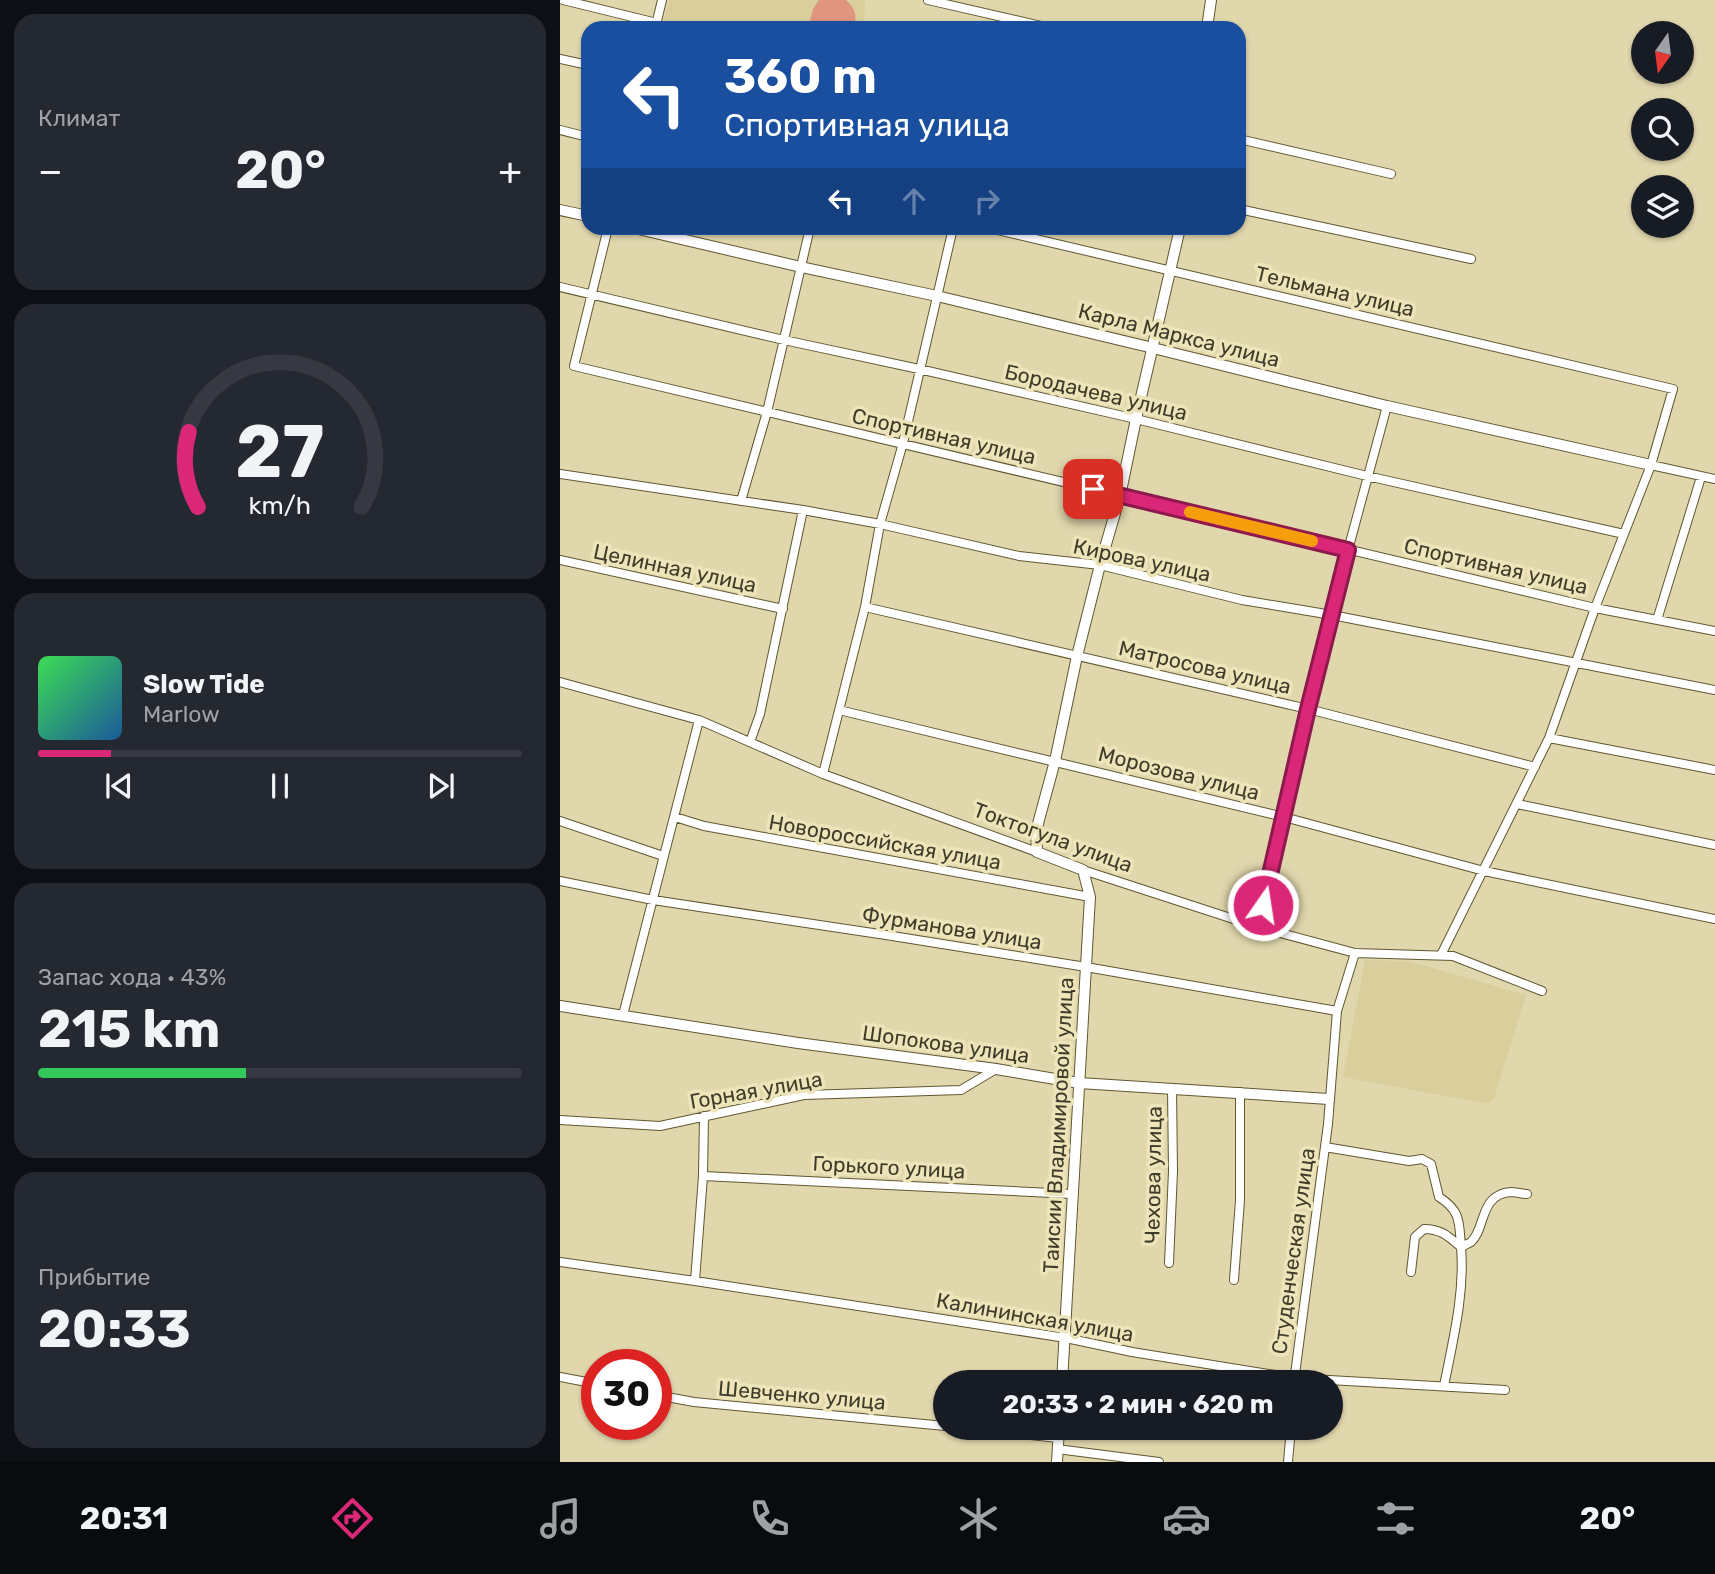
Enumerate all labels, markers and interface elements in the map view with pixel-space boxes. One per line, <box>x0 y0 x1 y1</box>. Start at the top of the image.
north arrow <box>1631 21 1694 84</box>
map controls <box>1631 21 1694 238</box>
text: 360 m <box>724 47 877 105</box>
icon: left <box>609 49 700 140</box>
button: search <box>1631 98 1694 161</box>
text: Климат <box>38 104 120 132</box>
text: Спортивная улица <box>724 106 1010 144</box>
text: 20° <box>235 139 326 201</box>
text: − <box>38 148 63 194</box>
text: + <box>498 148 522 194</box>
button: layers <box>1631 175 1694 238</box>
icon: left <box>822 182 860 220</box>
icon: ahead <box>895 182 933 220</box>
icon: right <box>968 182 1006 220</box>
street label: Тельмана улица <box>1253 261 1417 321</box>
street label: Карла Маркса улица <box>1076 298 1282 372</box>
street label: Бородачева улица <box>1002 359 1190 425</box>
street label: Спортивная улица <box>850 403 1038 469</box>
text: 27 <box>235 410 325 496</box>
pin <box>1063 459 1123 519</box>
icon: arrive <box>1074 470 1112 508</box>
text: km/h <box>249 491 311 520</box>
street label: Кирова улица <box>1071 533 1213 587</box>
street label: Спортивная улица <box>1402 533 1590 599</box>
street label: Целинная улица <box>591 539 759 597</box>
street label: Матросова улица <box>1116 635 1294 699</box>
text: Slow Tide <box>143 669 265 700</box>
text: Marlow <box>143 700 220 728</box>
street label: Морозова улица <box>1096 741 1262 805</box>
icon: previous <box>100 767 138 805</box>
icon: pause <box>261 767 299 805</box>
icon: next <box>422 767 460 805</box>
street label: Токтогула улица <box>970 797 1136 877</box>
street label: Новороссийская улица <box>767 809 1003 875</box>
position arrow <box>1226 868 1300 942</box>
street label: Фурманова улица <box>860 901 1044 955</box>
text: Запас хода · 43% <box>38 963 226 991</box>
street label: Таисии Владимировой улица <box>1038 977 1078 1273</box>
text: 215 km <box>38 998 220 1060</box>
street label: Шопокова улица <box>861 1020 1031 1068</box>
street label: Горная улица <box>688 1066 824 1114</box>
street label: Чехова улица <box>1139 1106 1167 1244</box>
street label: Студенческая улица <box>1266 1146 1320 1356</box>
street label: Горького улица <box>812 1151 966 1183</box>
text: Прибытие <box>38 1263 150 1291</box>
street label: Калининская улица <box>934 1287 1136 1347</box>
text: 20:33 <box>38 1298 191 1360</box>
speed limit sign: 30 <box>581 1349 672 1440</box>
street label: Шевченко улица <box>717 1375 887 1415</box>
text: 20:33 · 2 мин · 620 m <box>1002 1389 1274 1420</box>
icon: directions <box>328 1494 377 1543</box>
icon: music <box>536 1494 585 1543</box>
icon: phone <box>745 1494 794 1543</box>
icon: climate <box>954 1494 1003 1543</box>
icon: car <box>1162 1494 1211 1543</box>
icon: filters <box>1371 1494 1420 1543</box>
text: 20:31 <box>80 1499 168 1537</box>
text: 20° <box>1579 1499 1635 1537</box>

